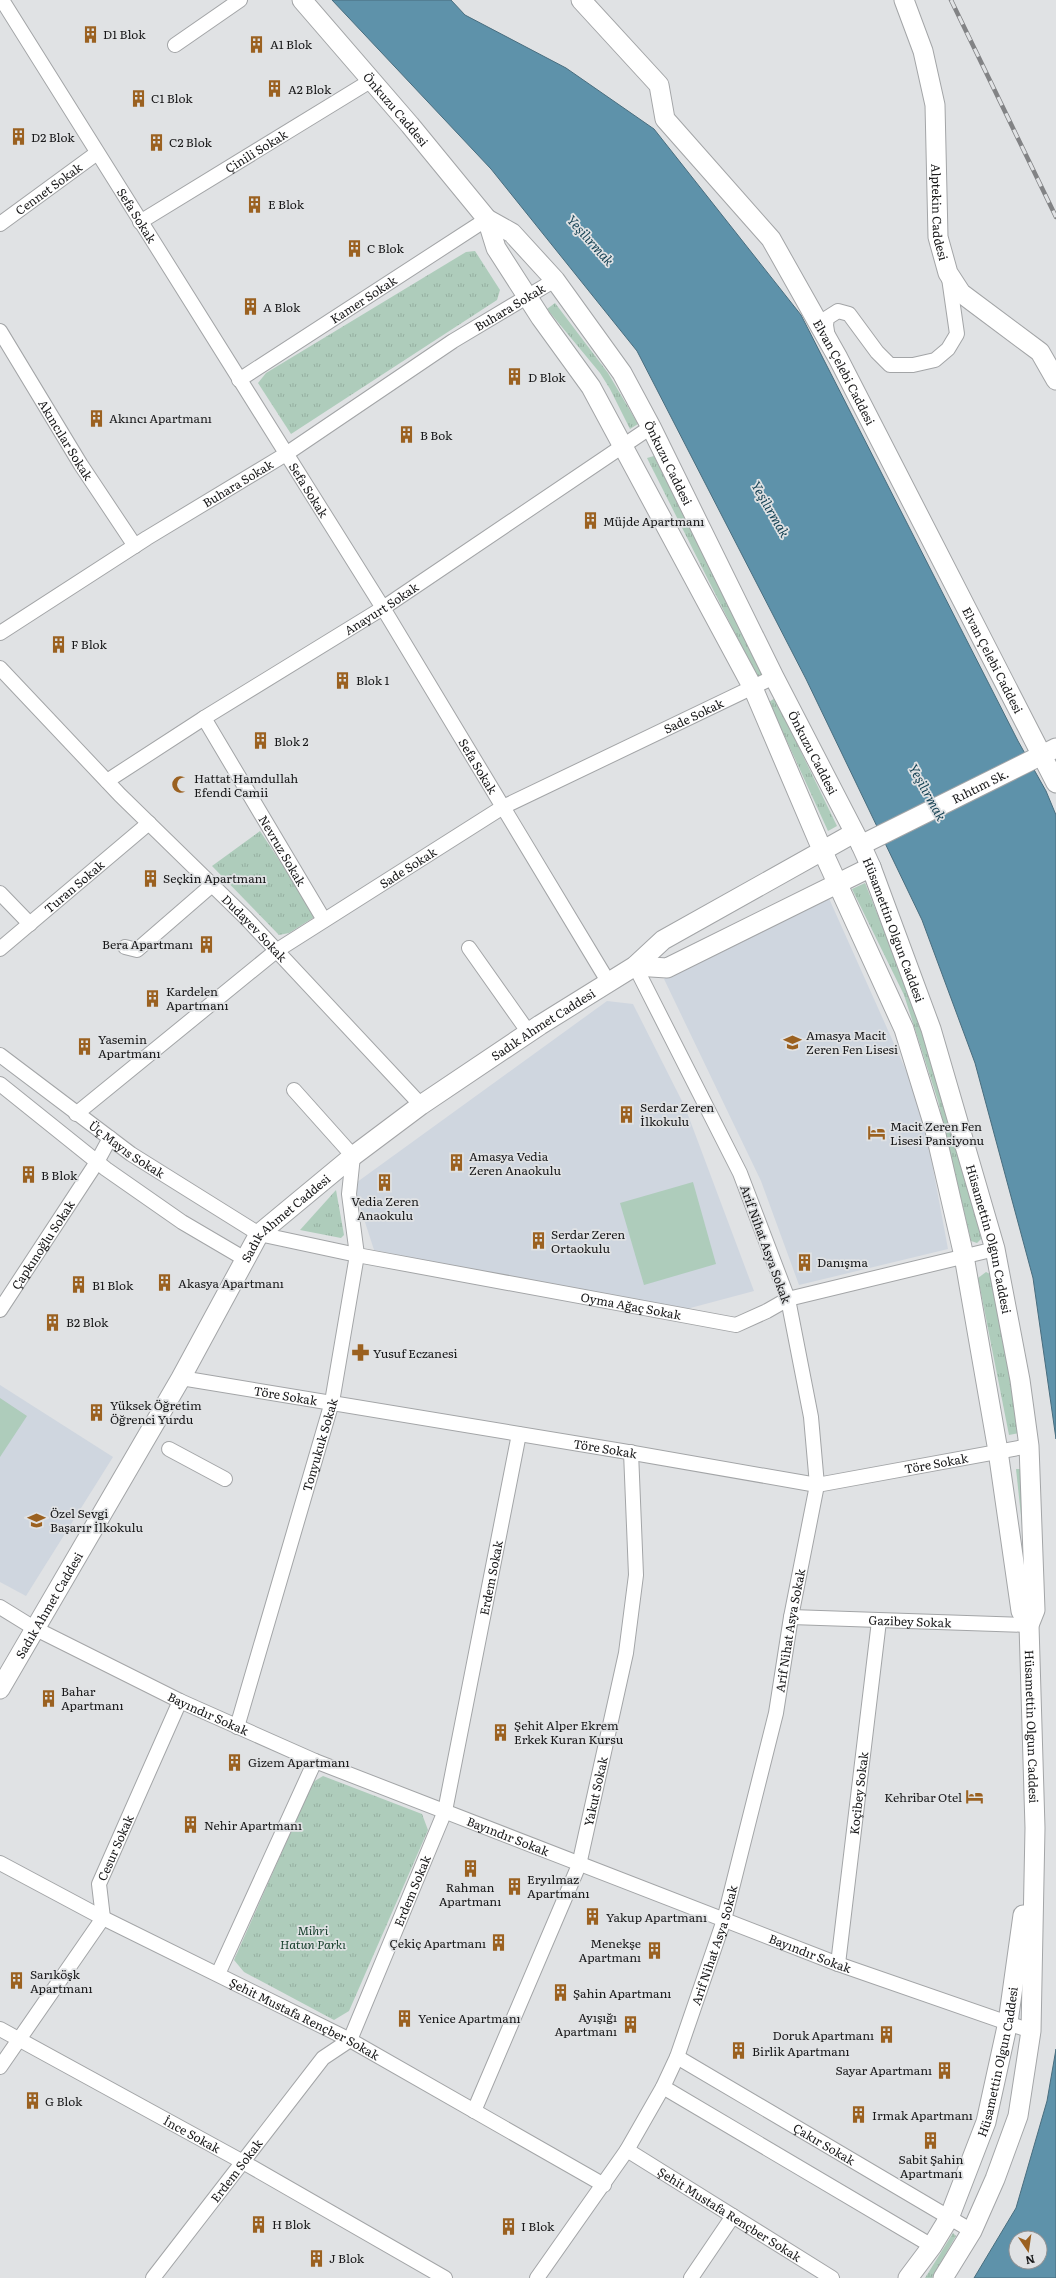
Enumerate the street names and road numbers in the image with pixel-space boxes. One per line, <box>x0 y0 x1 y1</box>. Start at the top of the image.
street label: Önkuzu Caddesi <box>359 68 433 150</box>
street label: Çinili Sokak <box>221 125 291 177</box>
street label: Cennet Sokak <box>11 158 86 219</box>
street label: Alptekin Caddesi <box>927 163 953 262</box>
street label: Sefa Sokak <box>113 184 161 247</box>
street label: Kamer Sokak <box>326 271 401 328</box>
street label: Buhara Sokak <box>471 279 549 335</box>
street label: Elvan Çelebi Caddesi <box>809 316 880 428</box>
street label: Akıncılar Sokak <box>34 396 98 484</box>
street label: Önkuzu Caddesi <box>640 417 697 508</box>
street label: Buhara Sokak <box>199 455 277 511</box>
street label: Sefa Sokak <box>285 459 333 521</box>
street label: Anayurt Sokak <box>341 577 422 639</box>
street label: Elvan Çelebi Caddesi <box>958 604 1028 716</box>
street label: Sade Sokak <box>660 693 727 738</box>
street label: Önkuzu Caddesi <box>784 707 842 798</box>
street label: Sefa Sokak <box>455 735 502 798</box>
street label: Rıhtım Sk. <box>949 764 1012 807</box>
street label: Nevruz Sokak <box>255 812 311 890</box>
street label: Sade Sokak <box>376 842 440 892</box>
street label: Hüsamettin Olgun Caddesi <box>859 854 929 1005</box>
street label: Turan Sokak <box>40 855 109 917</box>
street label: Dudayev Sokak <box>218 890 292 966</box>
street label: Sadık Ahmet Caddesi <box>487 984 598 1065</box>
street label: Üç Mayıs Sokak <box>85 1116 169 1182</box>
street label: Hüsamettin Olgun Caddesi <box>962 1162 1016 1315</box>
street label: Sadık Ahmet Caddesi <box>236 1170 334 1266</box>
street label: Arif Nihat Asya Sokak <box>736 1182 796 1306</box>
street label: Çapkınoğlu Sokak <box>7 1196 79 1293</box>
street label: Oyma Ağaç Sokak <box>579 1288 683 1324</box>
street label: Töre Sokak <box>252 1381 319 1410</box>
street label: Tonyukuk Sokak <box>297 1395 342 1494</box>
street label: Töre Sokak <box>572 1434 639 1463</box>
street label: Töre Sokak <box>903 1448 970 1478</box>
street label: Erdem Sokak <box>475 1538 507 1617</box>
street label: Sadık Ahmet Caddesi <box>11 1548 87 1662</box>
street label: Arif Nihat Asya Sokak <box>770 1566 809 1694</box>
street label: Gazibey Sokak <box>868 1611 952 1631</box>
street label: Hüsamettin Olgun Caddesi <box>1021 1650 1043 1803</box>
street label: Bayındır Sokak <box>165 1687 252 1740</box>
street label: Koçibey Sokak <box>845 1750 872 1836</box>
street label: Yakut Sokak <box>579 1754 612 1828</box>
street label: Cesur Sokak <box>93 1811 138 1884</box>
street label: Bayındır Sokak <box>464 1812 553 1860</box>
street label: Erdem Sokak <box>389 1852 435 1929</box>
street label: Arif Nihat Asya Sokak <box>686 1883 742 2008</box>
street label: Bayındır Sokak <box>766 1929 854 1977</box>
street label: Şehit Mustafa Rençber Sokak <box>227 1973 384 2064</box>
street label: Hüsamettin Olgun Caddesi <box>972 1985 1022 2140</box>
street label: İnce Sokak <box>160 2111 224 2157</box>
street label: Çakır Sokak <box>790 2119 859 2170</box>
street label: Erdem Sokak <box>206 2134 267 2206</box>
street label: Şehit Mustafa Rençber Sokak <box>654 2162 805 2266</box>

